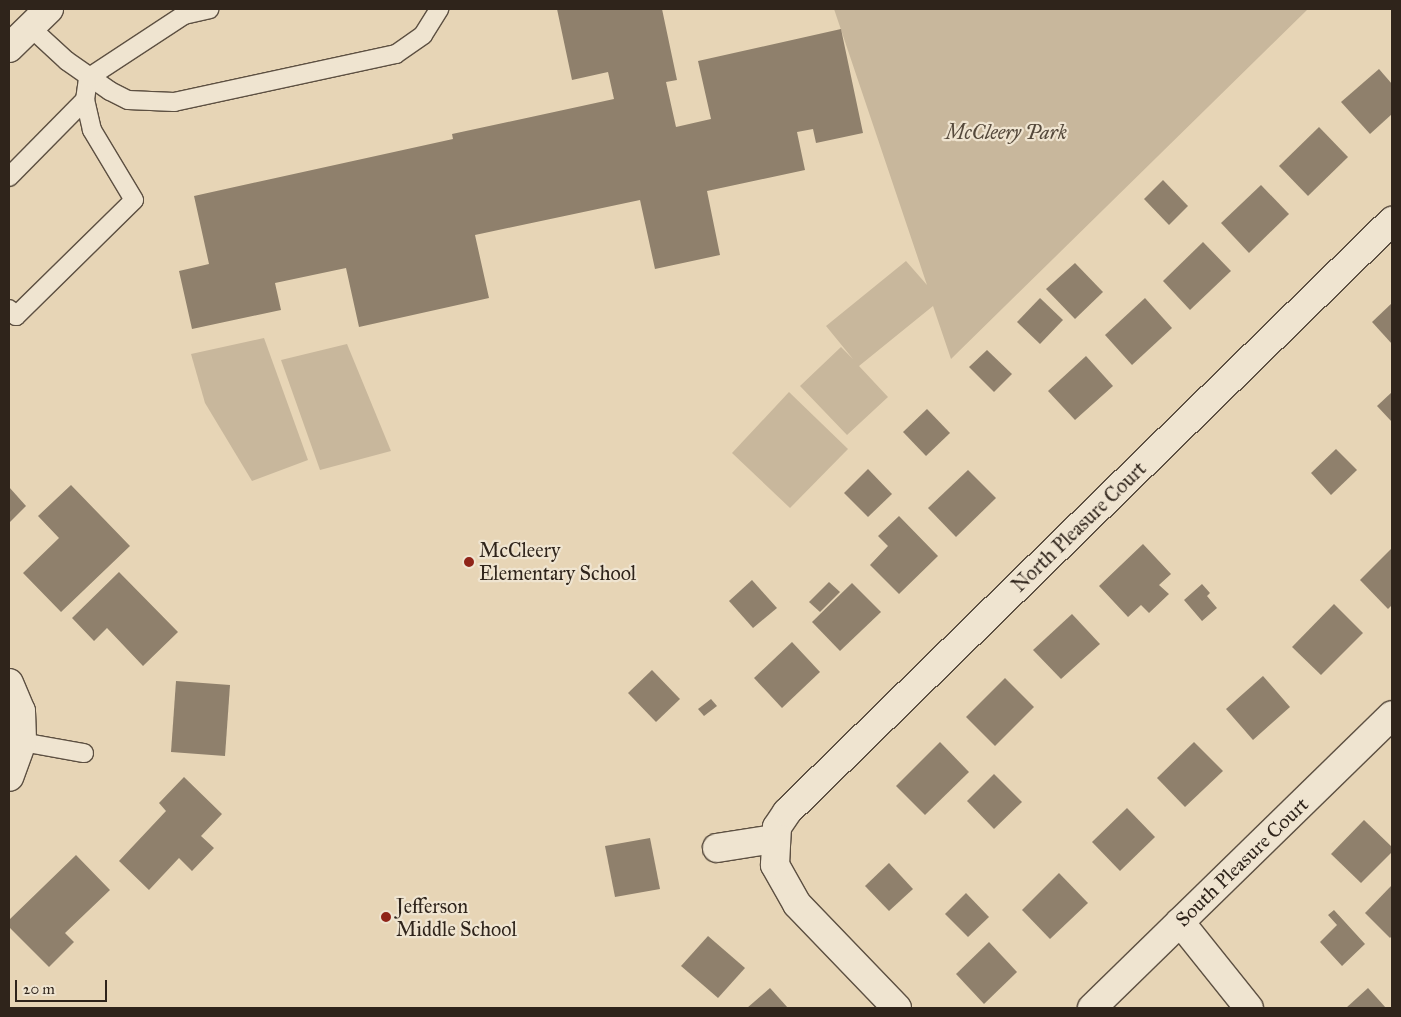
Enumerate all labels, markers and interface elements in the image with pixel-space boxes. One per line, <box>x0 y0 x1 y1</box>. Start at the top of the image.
park label: McCleery Park <box>945 120 1067 144</box>
street label: North Pleasure Court <box>1007 457 1151 597</box>
place label: McCleery Elementary School <box>479 538 636 585</box>
marker: McCleery Elementary School <box>463 556 475 568</box>
street label: South Pleasure Court <box>1171 792 1313 932</box>
place label: Jefferson Middle School <box>396 894 517 941</box>
marker: Jefferson Middle School <box>380 911 392 923</box>
scale bar <box>18 970 110 1002</box>
text: 20 m <box>23 980 55 998</box>

